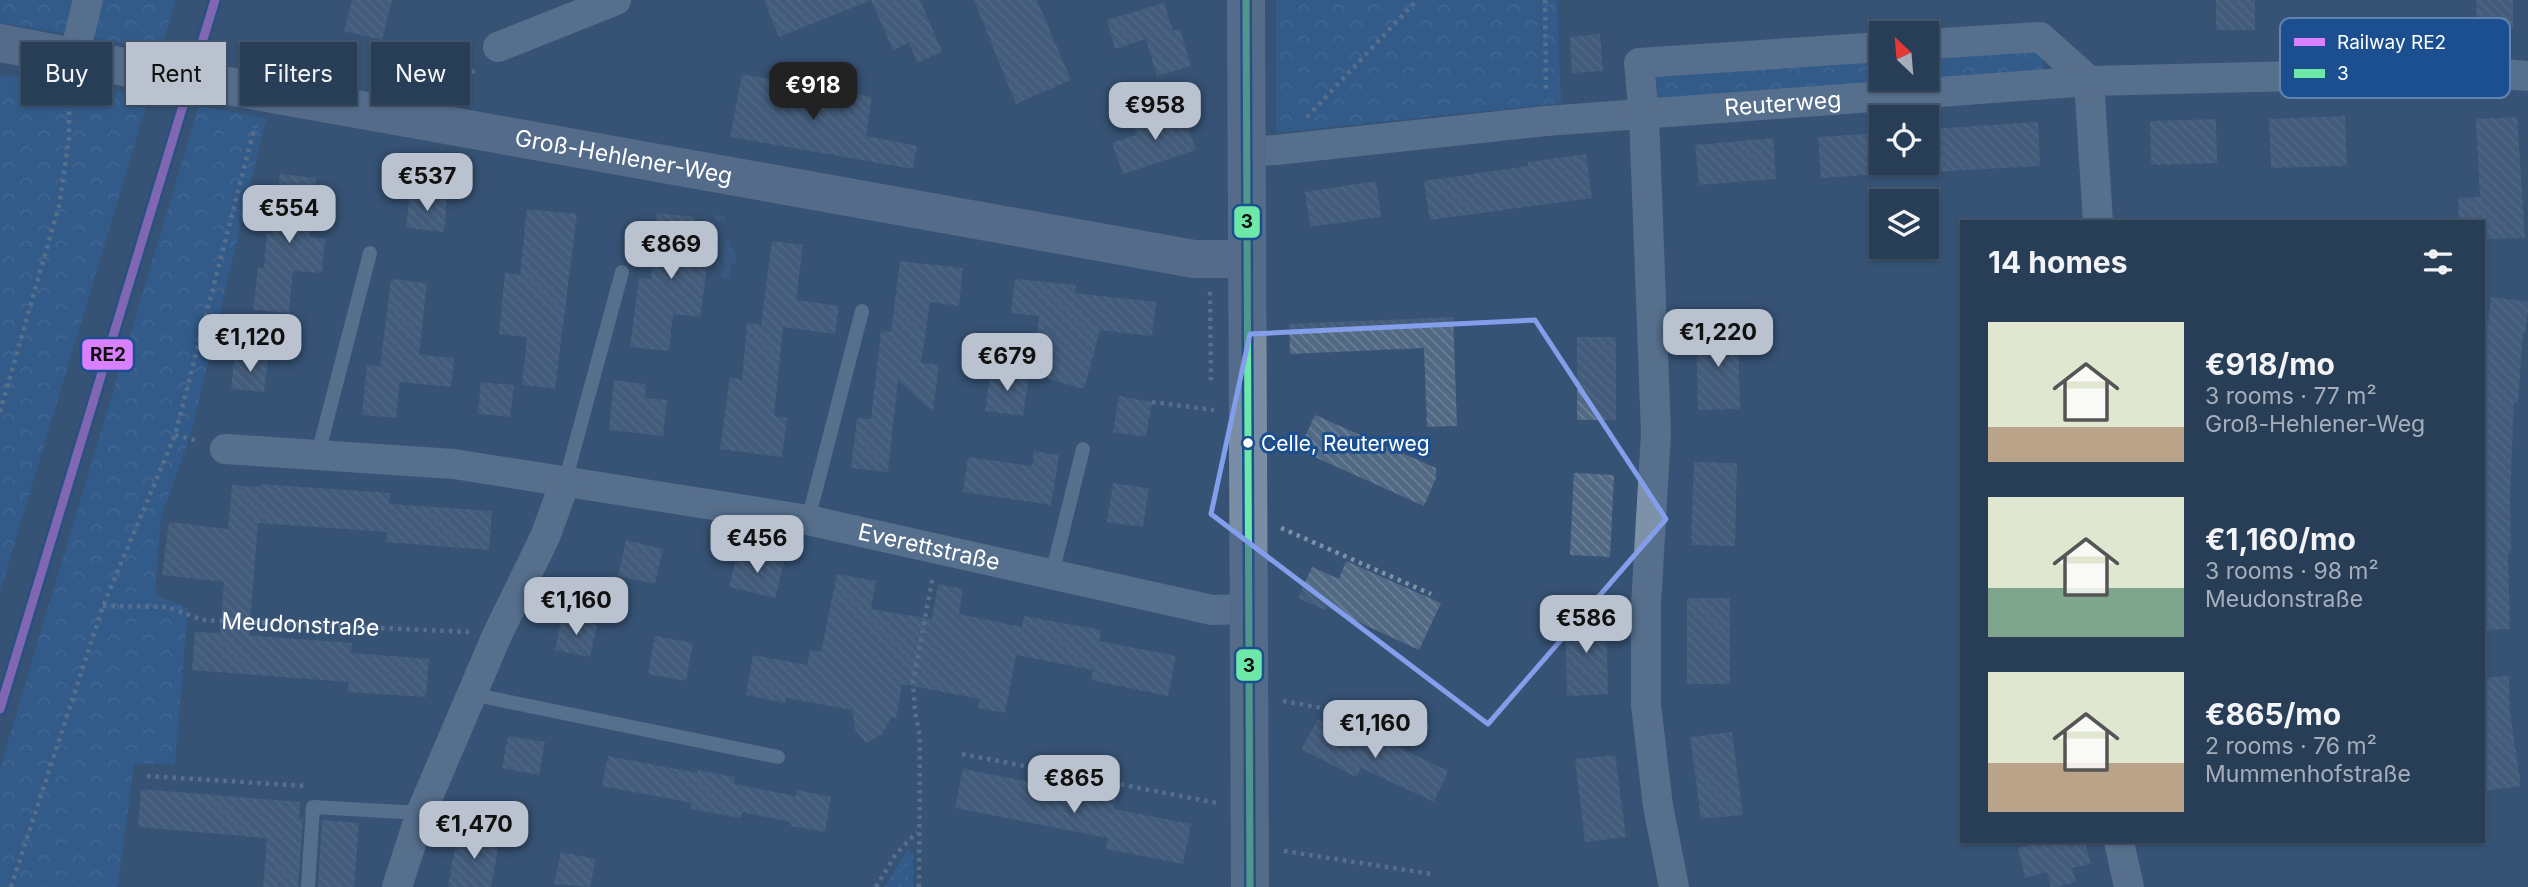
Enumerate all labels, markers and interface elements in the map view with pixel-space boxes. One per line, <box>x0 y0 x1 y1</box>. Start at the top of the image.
legend <box>2280 18 2510 98</box>
north arrow <box>1869 21 1939 91</box>
map controls <box>1869 21 1939 259</box>
text: Railway RE2 <box>2337 31 2446 54</box>
chip: Buy <box>21 42 112 105</box>
chip: Rent <box>126 42 226 105</box>
chip: Filters <box>240 42 357 105</box>
chip: New <box>371 42 470 105</box>
pin: €918 <box>772 62 854 122</box>
text: 3 <box>2337 62 2349 85</box>
text: €918 <box>785 71 841 99</box>
pin: €958 <box>1114 82 1196 142</box>
street label: Reuterweg <box>1723 85 1842 122</box>
text: €958 <box>1125 91 1185 119</box>
button: locate <box>1869 105 1939 175</box>
street label: Groß-Hehlener-Weg <box>513 124 735 190</box>
pin: €537 <box>386 154 468 213</box>
text: €537 <box>398 162 456 190</box>
pin: €554 <box>248 186 330 245</box>
button: layers <box>1869 189 1939 259</box>
text: €554 <box>259 194 319 222</box>
line badge: 3 <box>1233 205 1261 239</box>
text: 3 <box>1241 210 1253 233</box>
pin: €869 <box>630 222 712 281</box>
text: €869 <box>641 230 701 258</box>
icon: filters <box>2419 243 2457 281</box>
text: 14 homes <box>1988 244 2127 280</box>
pin: €1,220 <box>1661 310 1775 369</box>
pin: €1,120 <box>193 314 307 374</box>
text: €1,220 <box>1679 318 1757 346</box>
text: €1,120 <box>214 323 286 351</box>
pin: €679 <box>966 334 1048 393</box>
line badge: RE2 <box>81 338 134 371</box>
text: €679 <box>978 342 1036 370</box>
text: RE2 <box>90 343 126 366</box>
text: €918/mo <box>2205 346 2335 382</box>
icon: home <box>2044 350 2128 434</box>
text: 3 rooms · 77 m² <box>2205 382 2377 410</box>
text: Groß-Hehlener-Weg <box>2205 410 2425 438</box>
place label: Celle, Reuterweg <box>1261 431 1430 456</box>
marker: Celle, Reuterweg <box>1241 436 1255 450</box>
pin: €456 <box>716 516 798 575</box>
street label: Everettstraße <box>856 518 1003 576</box>
text: €1,160/mo <box>2205 521 2356 557</box>
text: €456 <box>727 524 787 552</box>
icon: home <box>2044 525 2128 609</box>
text: 3 rooms · 98 m² <box>2205 557 2379 585</box>
pin: €1,160 <box>519 578 633 637</box>
text: Meudonstraße <box>2205 585 2363 613</box>
text: €1,160 <box>540 586 612 614</box>
pin: €586 <box>1545 596 1627 655</box>
text: €586 <box>1556 604 1616 632</box>
street label: Meudonstraße <box>221 607 380 642</box>
line badge: 3 <box>1235 648 1263 682</box>
text: 3 <box>1243 654 1255 677</box>
text: €865/mo <box>2205 696 2341 732</box>
pin: €1,160 <box>1318 700 1432 760</box>
icon: home <box>2044 700 2128 784</box>
text: €1,160 <box>1339 709 1411 737</box>
text: 2 rooms · 76 m² <box>2205 732 2377 760</box>
pin: €865 <box>1033 756 1115 815</box>
text: Mummenhofstraße <box>2205 760 2411 788</box>
text: €865 <box>1044 764 1104 792</box>
pin: €1,470 <box>417 802 531 861</box>
text: €1,470 <box>435 810 513 838</box>

